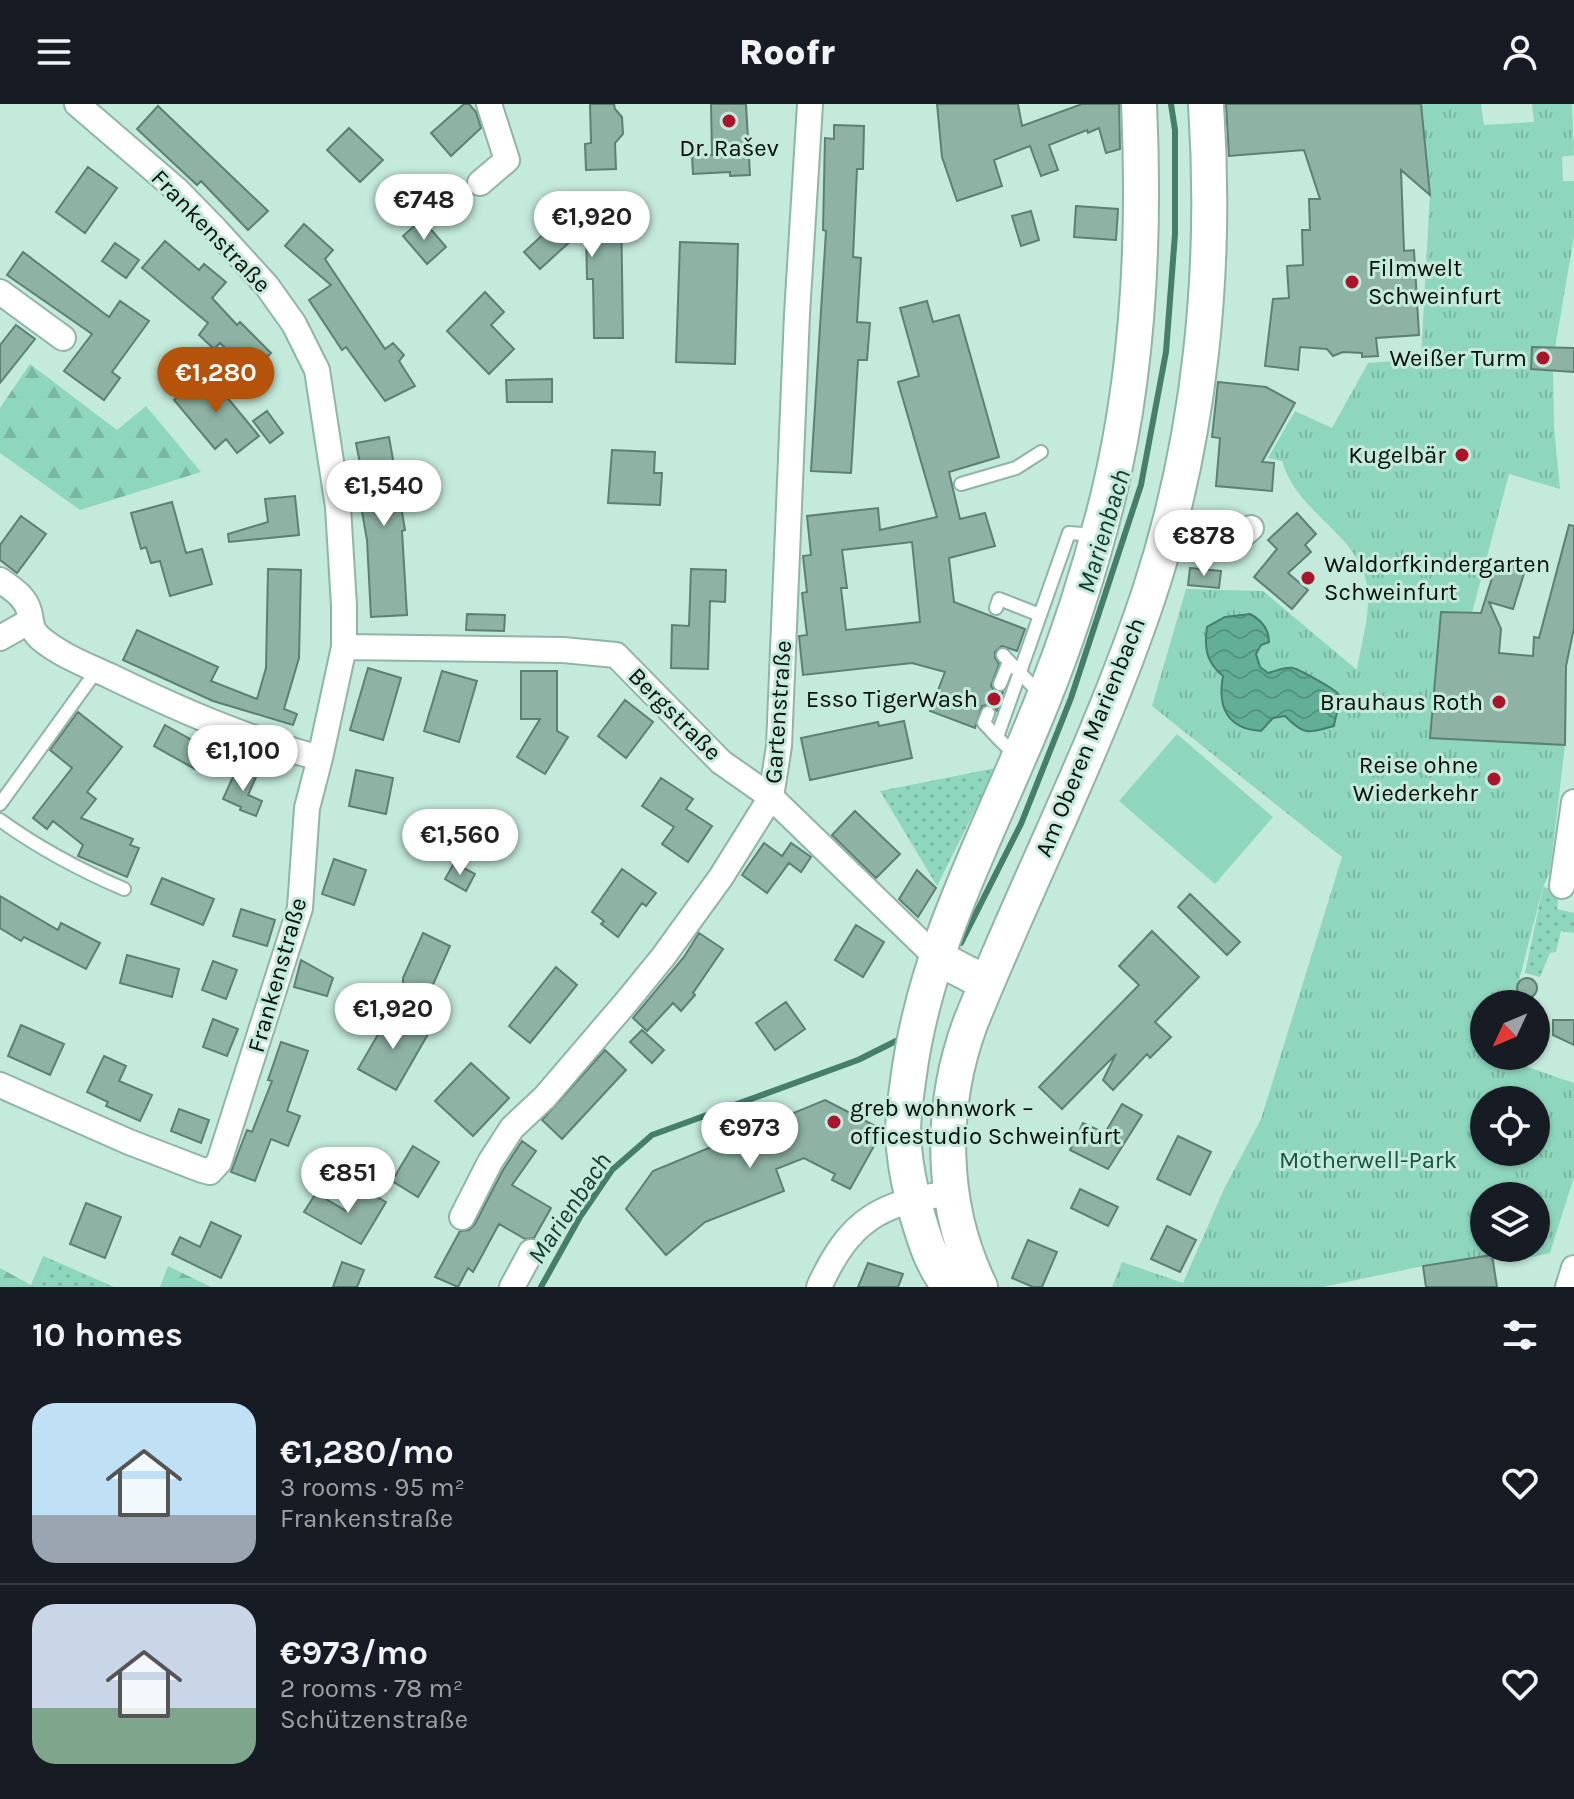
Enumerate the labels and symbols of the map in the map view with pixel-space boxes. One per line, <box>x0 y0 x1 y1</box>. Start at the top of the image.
marker: Dr. Rašev <box>720 112 738 130</box>
place label: Dr. Rašev <box>679 134 779 162</box>
street label: Frankenstraße <box>145 164 277 298</box>
pin: €748 <box>377 174 471 242</box>
pin: €1,920 <box>527 191 657 259</box>
place label: Filmwelt Schweinfurt <box>1368 254 1501 310</box>
marker: Filmwelt Schweinfurt <box>1343 273 1361 291</box>
place label: Weißer Turm <box>1389 344 1527 372</box>
pin: €1,280 <box>151 347 281 415</box>
marker: Weißer Turm <box>1534 349 1552 367</box>
place label: Kugelbär <box>1348 441 1446 469</box>
marker: Kugelbär <box>1453 446 1471 464</box>
pin: €1,540 <box>319 460 449 528</box>
water label: Marienbach <box>1070 465 1137 597</box>
pin: €878 <box>1157 510 1251 578</box>
place label: Waldorfkindergarten Schweinfurt <box>1324 550 1550 606</box>
marker: Waldorfkindergarten Schweinfurt <box>1299 569 1317 587</box>
street label: Am Oberen Marienbach <box>1029 613 1151 861</box>
street label: Gartenstraße <box>759 639 797 785</box>
street label: Bergstraße <box>623 662 727 766</box>
place label: Esso TigerWash <box>806 685 978 713</box>
place label: Brauhaus Roth <box>1320 688 1483 716</box>
marker: Esso TigerWash <box>985 690 1003 708</box>
marker: Brauhaus Roth <box>1490 693 1508 711</box>
pin: €1,100 <box>178 725 308 793</box>
place label: Reise ohne Wiederkehr <box>1353 751 1478 807</box>
marker: Reise ohne Wiederkehr <box>1485 770 1503 788</box>
pin: €1,560 <box>395 809 525 877</box>
street label: Frankenstraße <box>242 894 312 1056</box>
pin: €1,920 <box>328 983 458 1051</box>
north arrow <box>1470 990 1550 1070</box>
place label: greb wohnwork – officestudio Schweinfurt <box>850 1094 1121 1150</box>
pin: €973 <box>703 1102 797 1170</box>
marker: greb wohnwork – officestudio Schweinfurt <box>825 1113 843 1131</box>
park label: Motherwell-Park <box>1279 1146 1457 1174</box>
pin: €851 <box>301 1147 395 1215</box>
water label: Marienbach <box>521 1147 618 1270</box>

